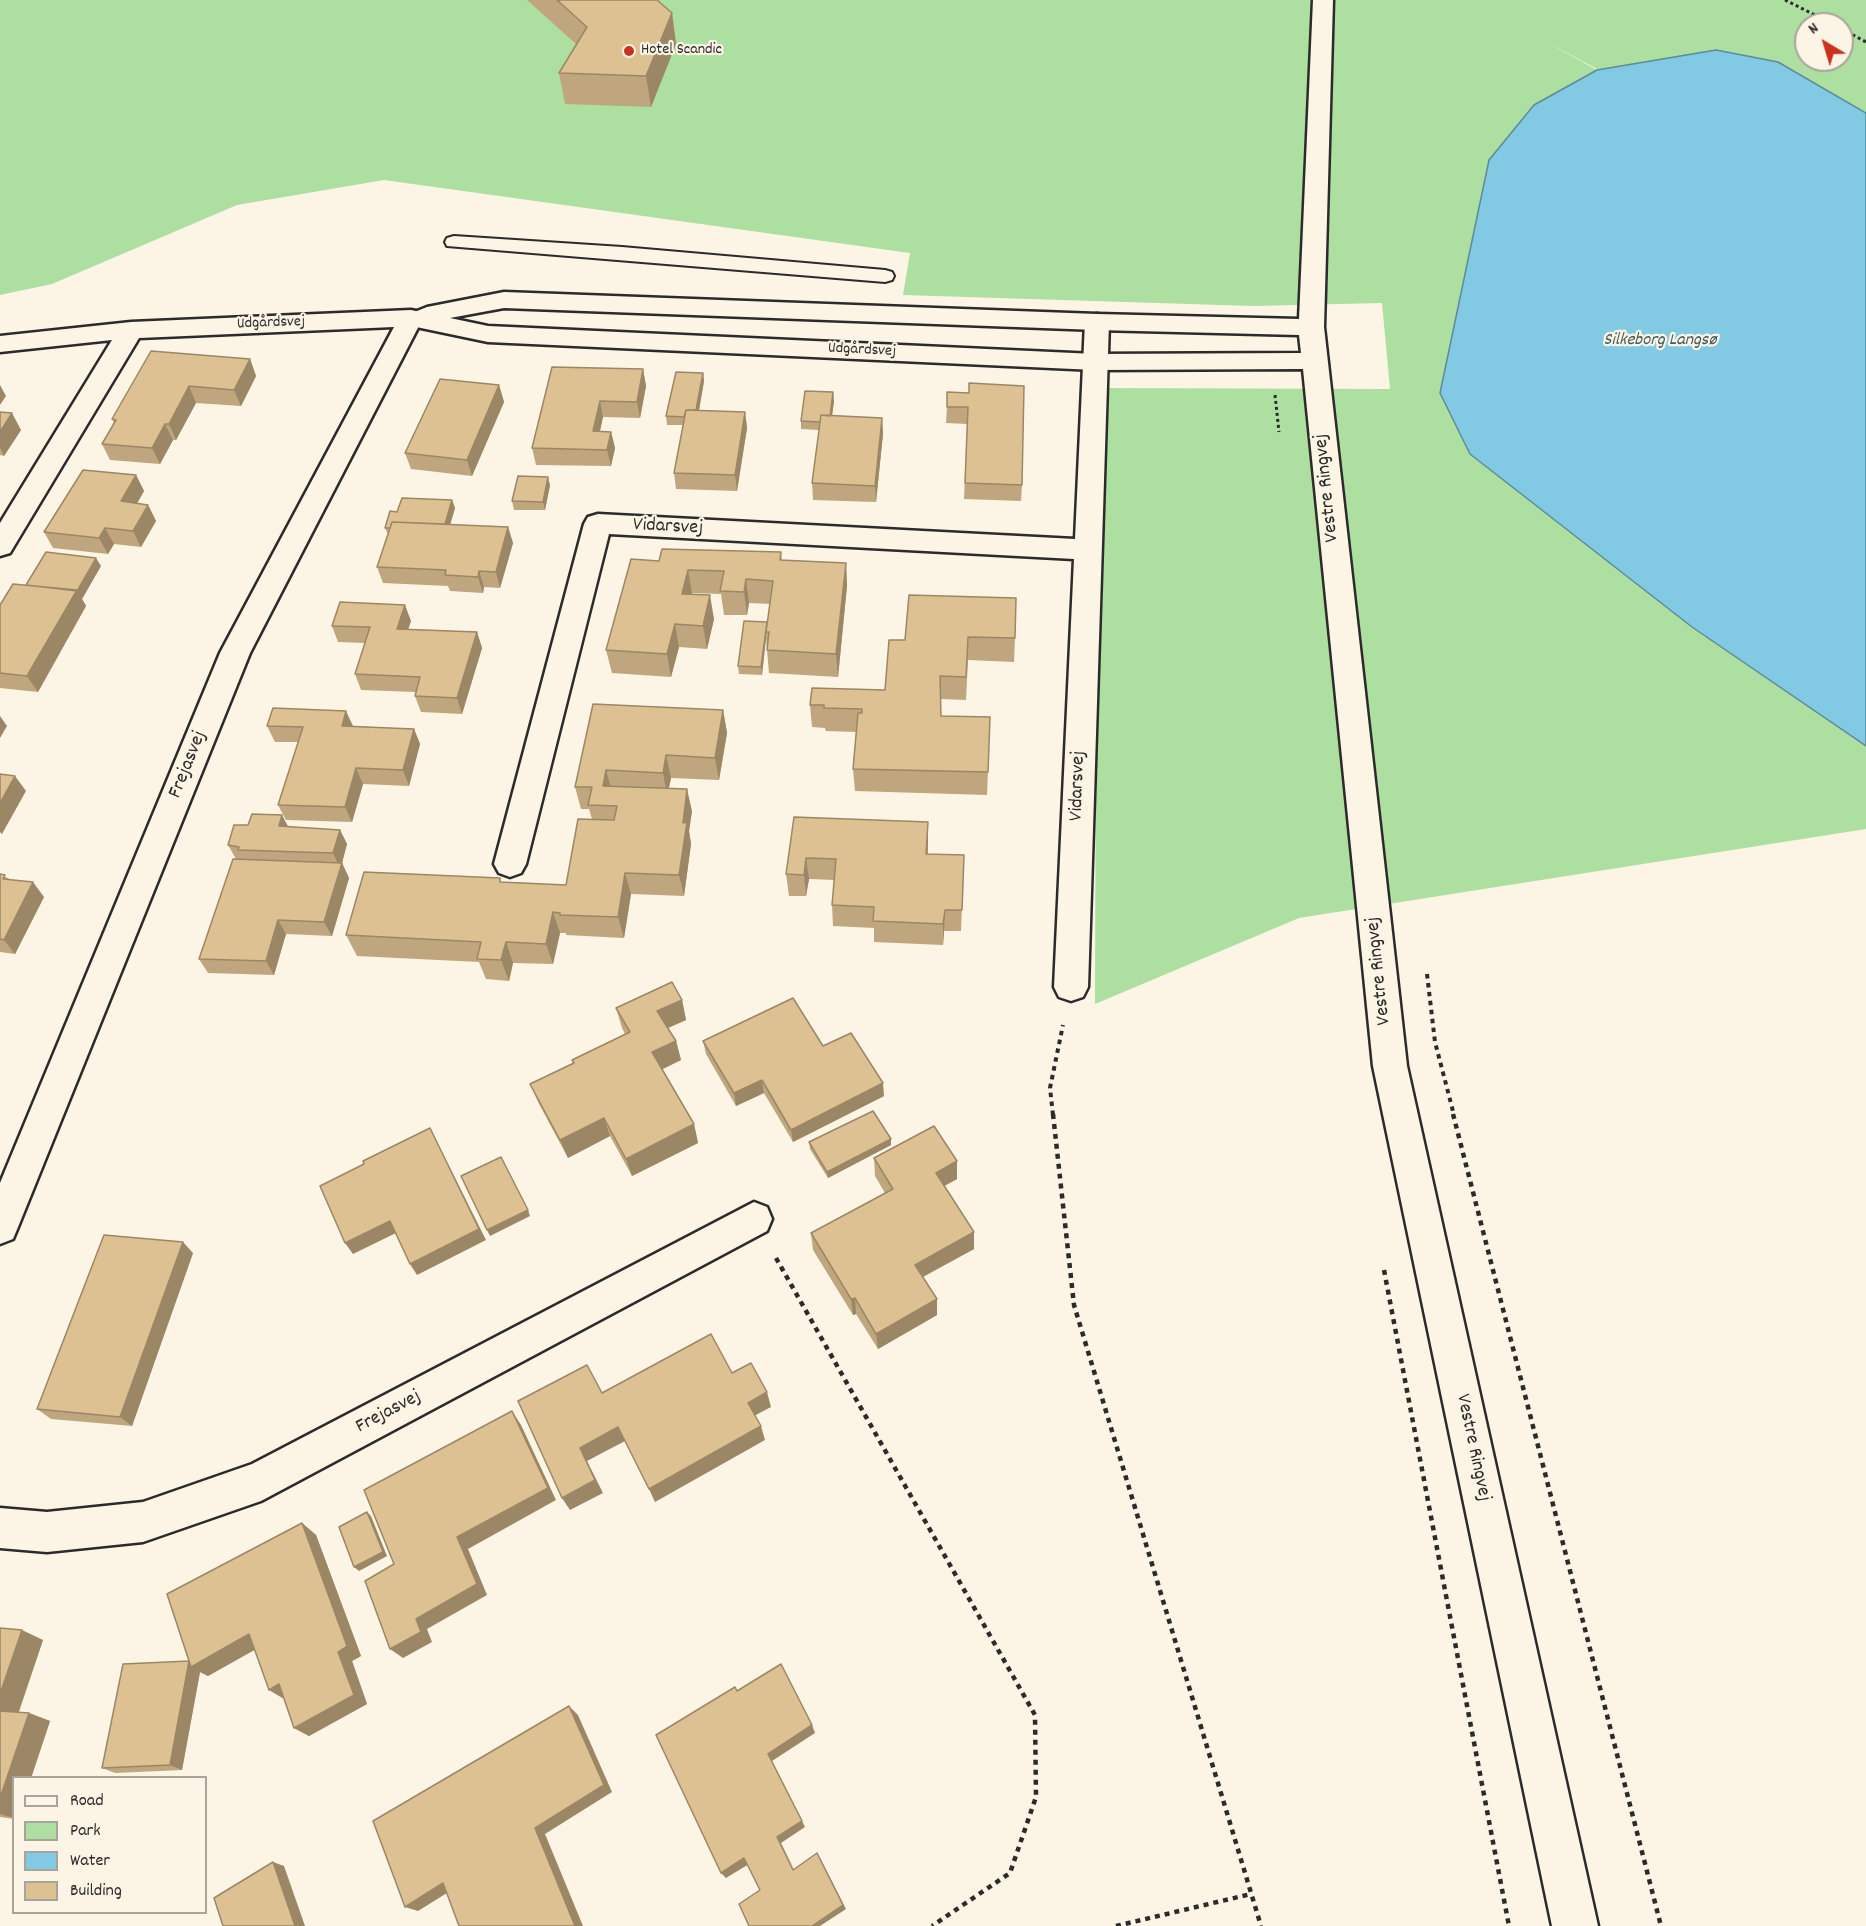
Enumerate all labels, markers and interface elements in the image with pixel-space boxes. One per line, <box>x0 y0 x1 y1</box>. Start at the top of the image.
north arrow <box>1794 12 1854 72</box>
text: N <box>1804 18 1824 40</box>
place label: Hotel Scandic <box>641 41 722 61</box>
marker: Hotel Scandic <box>622 44 636 58</box>
street label: Udgårdsvej <box>237 313 305 335</box>
water label: Silkeborg Langsø <box>1604 331 1716 353</box>
street label: Udgårdsvej <box>827 340 897 362</box>
street label: Vestre Ringvej <box>1310 433 1346 543</box>
street label: Vidarsvej <box>632 514 704 542</box>
street label: Frejasvej <box>165 728 213 802</box>
street label: Vidarsvej <box>1066 750 1092 822</box>
street label: Vestre Ringvej <box>1362 916 1398 1026</box>
street label: Frejasvej <box>352 1386 426 1440</box>
street label: Vestre Ringvej <box>1449 1392 1495 1504</box>
legend <box>12 1776 207 1914</box>
text: Road <box>70 1789 104 1814</box>
text: Park <box>70 1819 101 1844</box>
text: Water <box>70 1849 110 1874</box>
text: Building <box>70 1879 122 1904</box>

